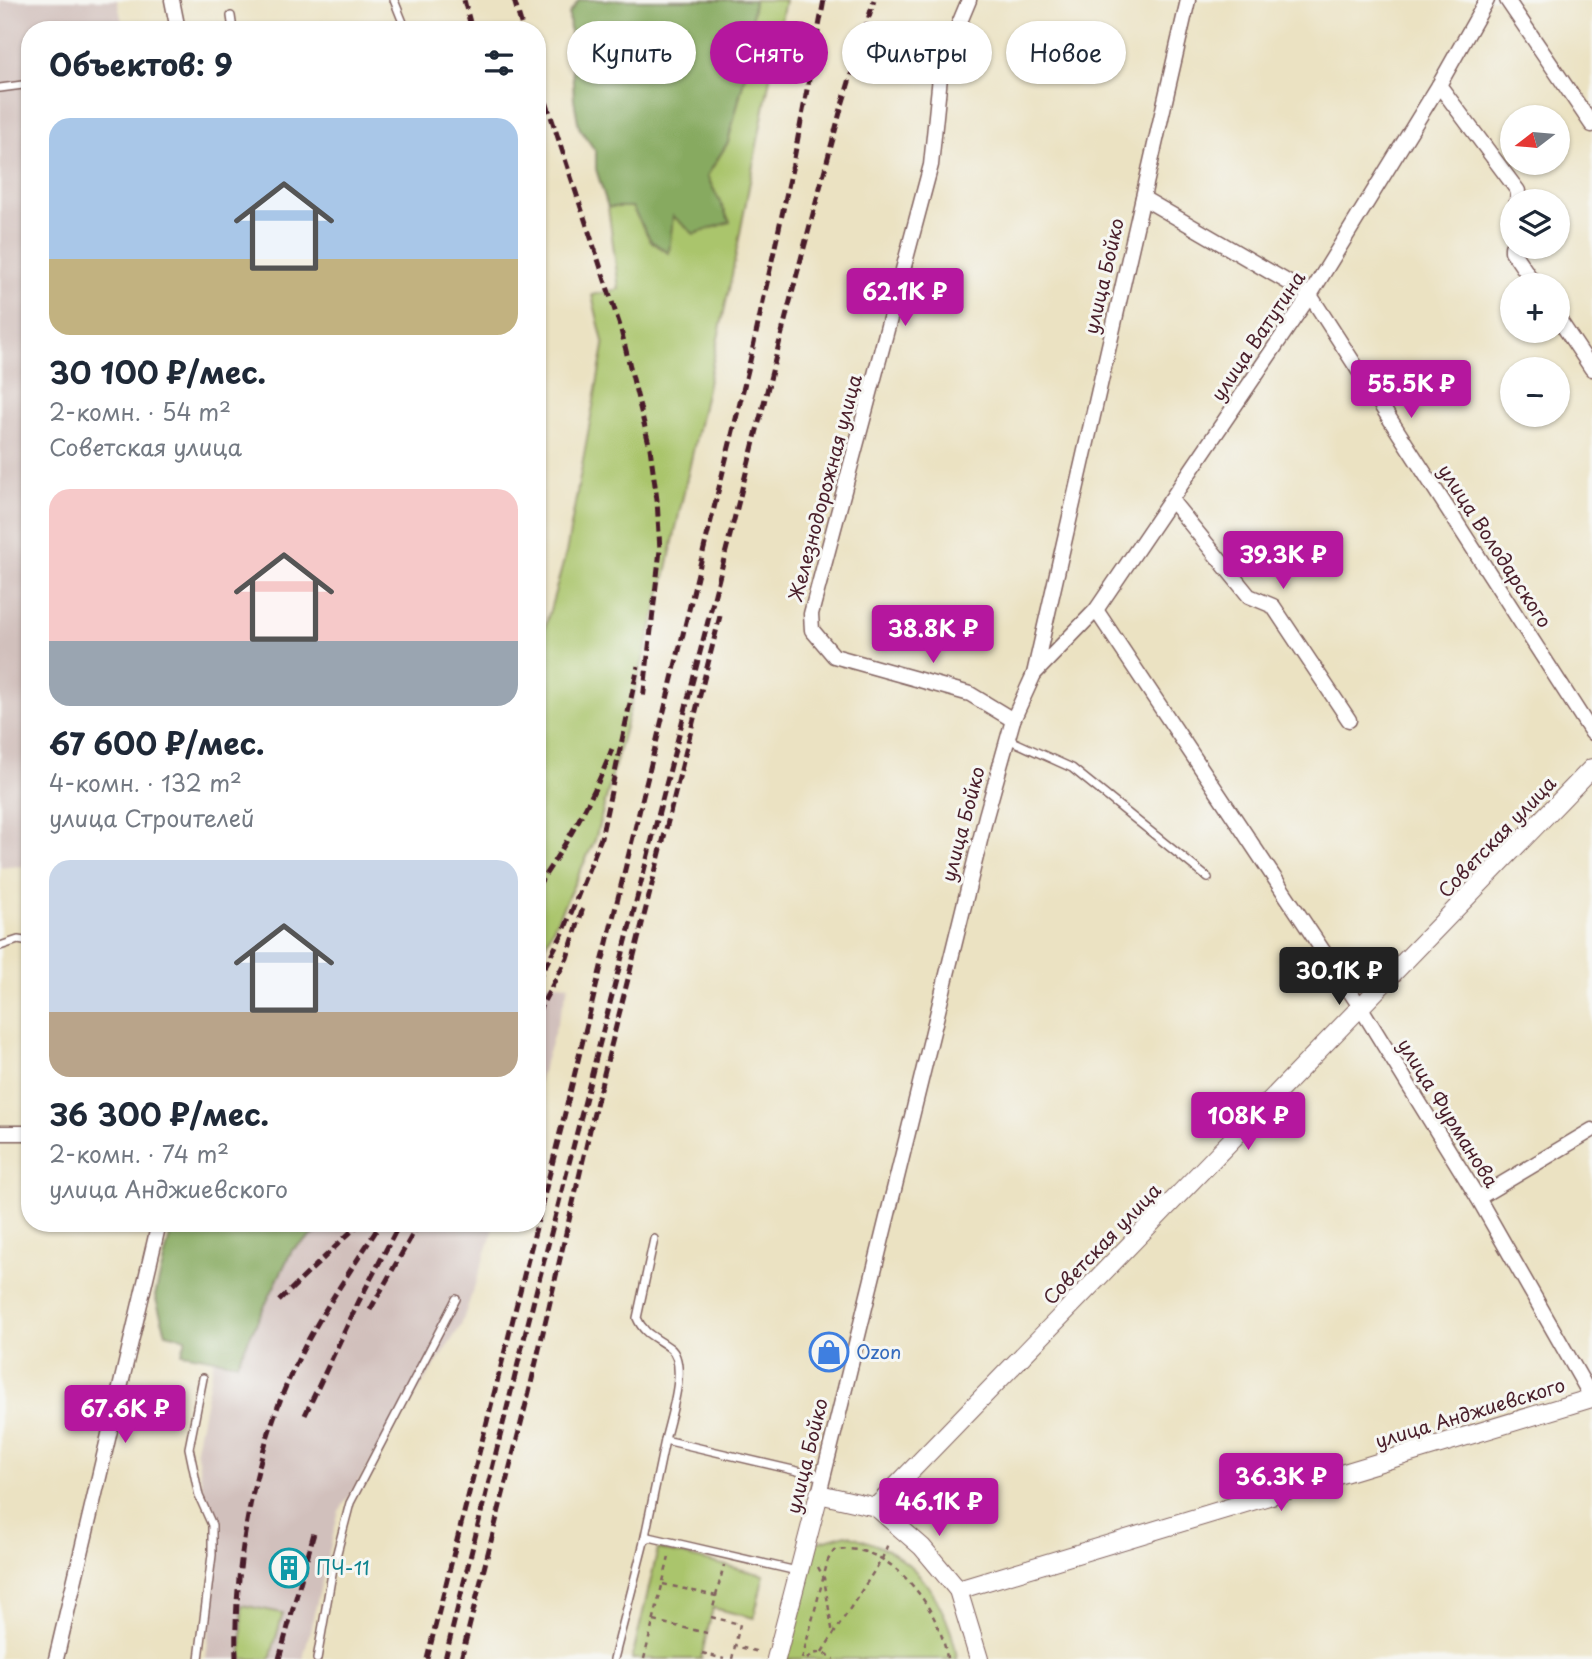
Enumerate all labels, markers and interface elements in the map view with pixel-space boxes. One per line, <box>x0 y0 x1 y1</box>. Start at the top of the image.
chip: Купить <box>567 21 696 84</box>
chip: Снять <box>710 21 828 84</box>
chip: Фильтры <box>842 21 992 84</box>
chip: Новое <box>1006 21 1126 84</box>
text: Объектов: 9 <box>49 41 233 86</box>
icon: filters <box>480 44 518 82</box>
north arrow <box>1500 105 1570 175</box>
map controls <box>1500 105 1570 427</box>
icon: home <box>221 163 347 289</box>
button: layers <box>1500 189 1570 259</box>
street label: улица Бойко <box>1076 215 1130 337</box>
street label: улица Ватутина <box>1203 265 1311 406</box>
pin: 62.1K ₽ <box>840 268 970 328</box>
text: 62.1K ₽ <box>863 273 947 308</box>
button: + <box>1500 273 1570 343</box>
text: 30 100 ₽/мес. <box>49 349 266 394</box>
button: − <box>1500 357 1570 427</box>
pin: 55.5K ₽ <box>1346 360 1476 420</box>
text: 55.5K ₽ <box>1367 365 1455 400</box>
street label: Железнодорожная улица <box>780 371 868 605</box>
text: 2-комн. · 54 m² <box>49 394 231 429</box>
text: Советская улица <box>49 429 242 464</box>
street label: улица Володарского <box>1432 458 1559 633</box>
pin: 39.3K ₽ <box>1218 532 1348 591</box>
icon: home <box>221 534 347 660</box>
text: 39.3K ₽ <box>1239 536 1327 571</box>
pin: 38.8K ₽ <box>868 606 998 665</box>
text: 38.8K ₽ <box>888 610 978 645</box>
text: 67 600 ₽/мес. <box>49 720 265 765</box>
street label: улица Бойко <box>933 763 991 884</box>
text: 4-комн. · 132 m² <box>49 765 242 800</box>
street label: Советская улица <box>1431 769 1562 903</box>
text: улица Строителей <box>49 800 255 835</box>
icon: home <box>221 905 347 1031</box>
pin: 30.1K ₽ <box>1274 948 1404 1007</box>
text: 30.1K ₽ <box>1295 952 1383 987</box>
street label: улица Фурманова <box>1392 1032 1506 1193</box>
text: 36 300 ₽/мес. <box>49 1091 269 1136</box>
pin: 108K ₽ <box>1191 1092 1305 1152</box>
text: 108K ₽ <box>1207 1097 1289 1132</box>
text: 2-комн. · 74 m² <box>49 1136 229 1171</box>
text: улица Анджиевского <box>49 1171 288 1206</box>
street label: Советская улица <box>1036 1176 1167 1310</box>
shop icon: Ozon <box>808 1331 850 1373</box>
place label: Ozon <box>856 1337 901 1365</box>
street label: улица Анджиевского <box>1371 1370 1568 1454</box>
pin: 67.6K ₽ <box>60 1386 190 1445</box>
text: 67.6K ₽ <box>81 1390 169 1425</box>
street label: улица Бойко <box>778 1395 834 1516</box>
pin: 36.3K ₽ <box>1216 1454 1346 1513</box>
text: 36.3K ₽ <box>1235 1458 1327 1493</box>
pin: 46.1K ₽ <box>874 1478 1004 1538</box>
text: 46.1K ₽ <box>895 1483 983 1518</box>
building icon: ПЧ-11 <box>268 1547 310 1589</box>
place label: ПЧ-11 <box>316 1553 370 1581</box>

